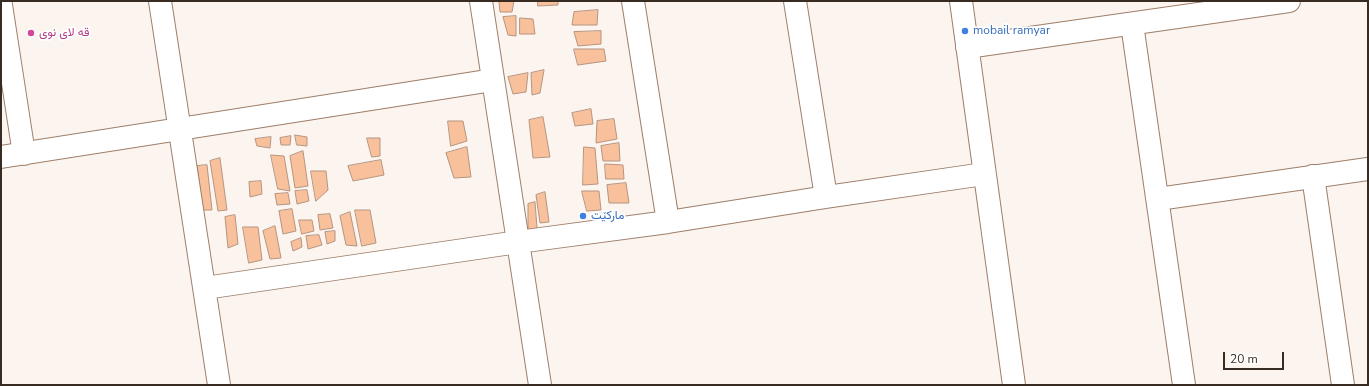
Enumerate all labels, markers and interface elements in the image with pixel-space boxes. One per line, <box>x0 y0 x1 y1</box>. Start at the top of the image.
place label: mobail ramyar <box>973 24 1050 38</box>
place label: قه لای نوی <box>39 26 89 40</box>
marker: mobail ramyar <box>960 26 970 36</box>
marker: قه لای نوی <box>26 28 36 38</box>
place label: مارکێت <box>591 209 624 223</box>
marker: مارکێت <box>578 211 588 221</box>
scale bar <box>1225 344 1286 370</box>
text: 20 m <box>1230 351 1258 367</box>

